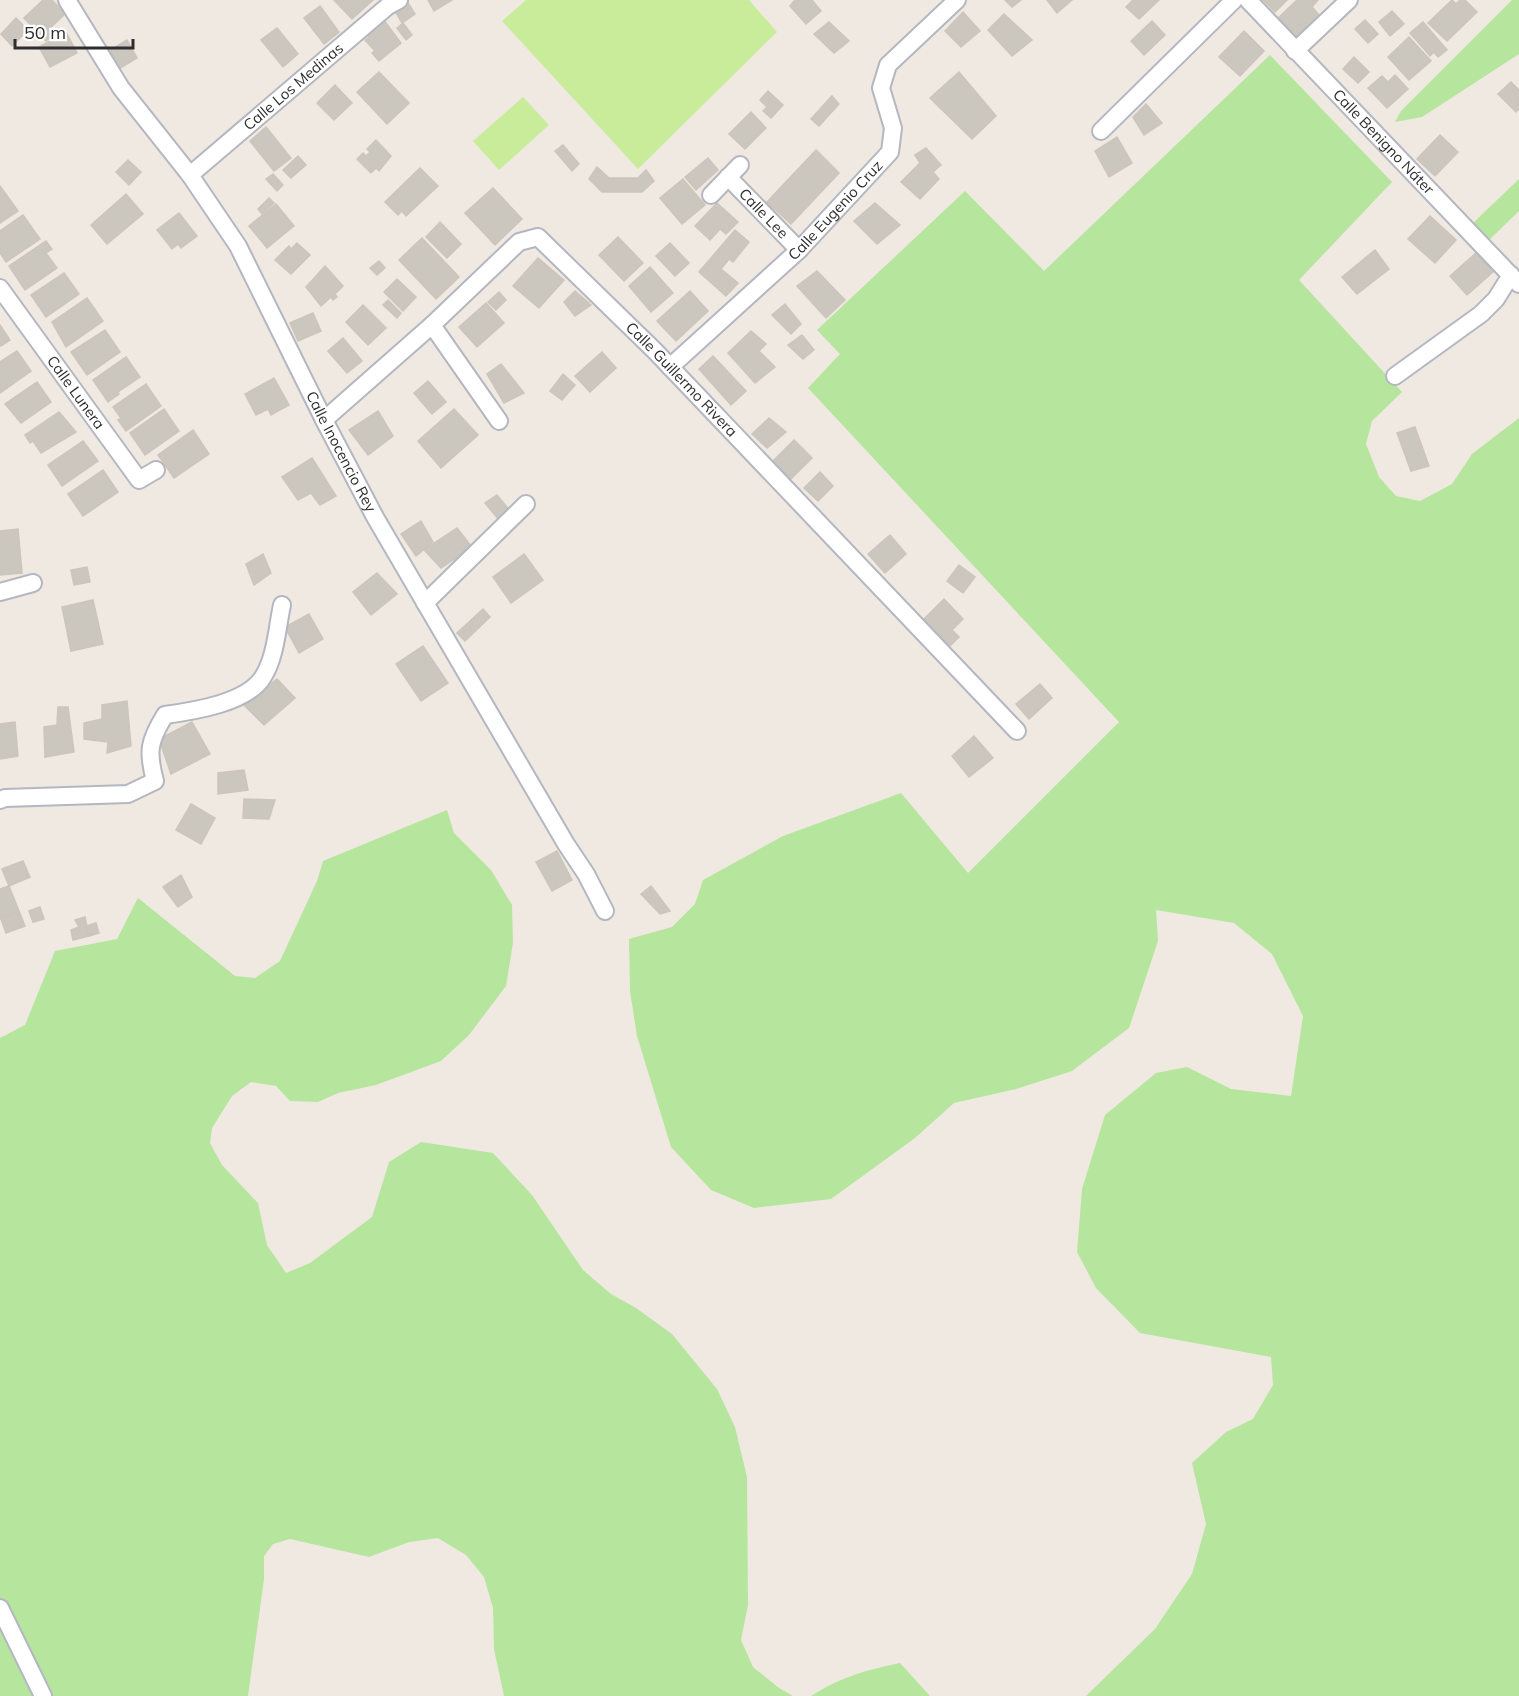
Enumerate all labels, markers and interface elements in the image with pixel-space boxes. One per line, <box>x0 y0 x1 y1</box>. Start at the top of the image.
scale bar <box>15 12 134 50</box>
text: 50 m <box>24 21 66 44</box>
street label: Calle Los Medinas <box>239 38 347 134</box>
street label: Calle Benigno Náter <box>1329 85 1439 198</box>
street label: Calle Eugenio Cruz <box>784 156 887 264</box>
street label: Calle Lee <box>735 184 793 242</box>
street label: Calle Guillermo Rivera <box>622 318 742 441</box>
street label: Calle Lunera <box>43 352 109 433</box>
street label: Calle Inocencio Rey <box>302 388 381 515</box>

